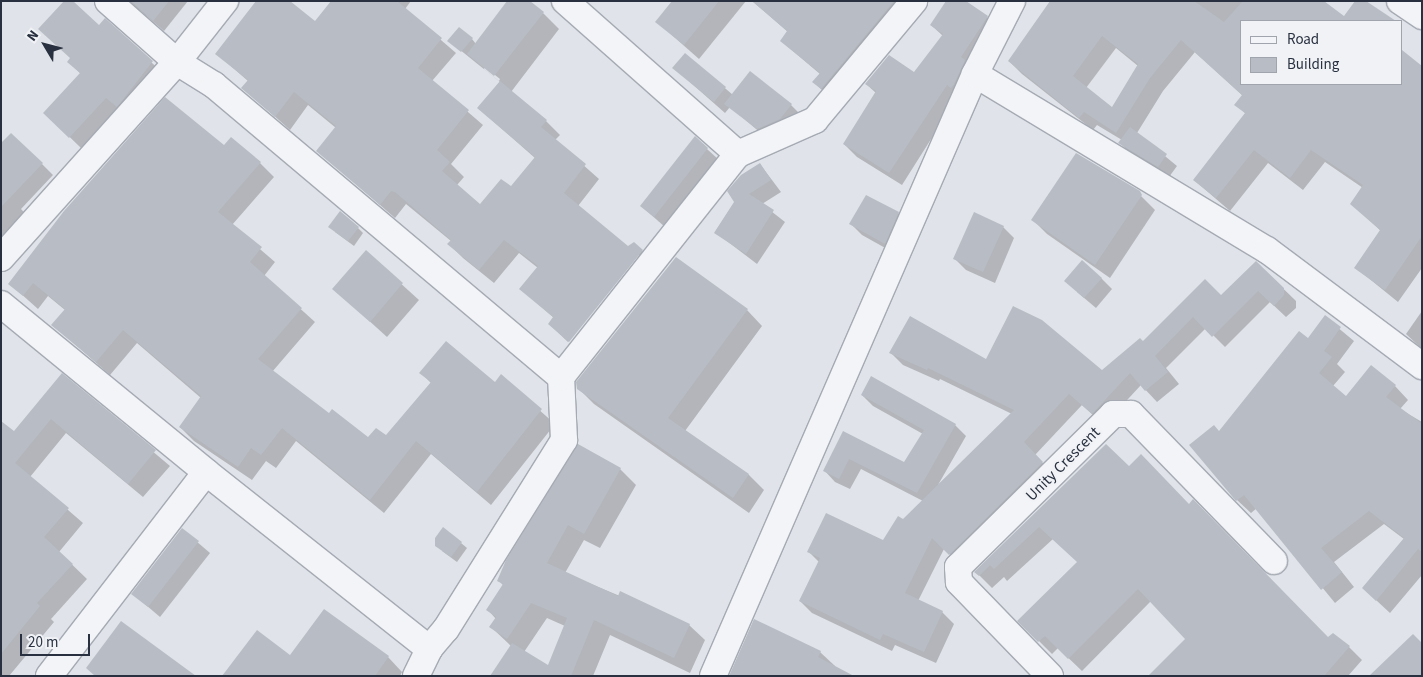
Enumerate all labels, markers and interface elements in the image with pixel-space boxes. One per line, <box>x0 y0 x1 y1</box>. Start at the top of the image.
north arrow <box>20 20 70 70</box>
legend <box>1240 20 1403 85</box>
text: N <box>22 26 44 46</box>
text: Road <box>1287 29 1319 50</box>
text: Building <box>1287 54 1339 75</box>
street label: Unity Crescent <box>1022 423 1104 505</box>
scale bar <box>22 624 92 656</box>
text: 20 m <box>28 632 58 653</box>

